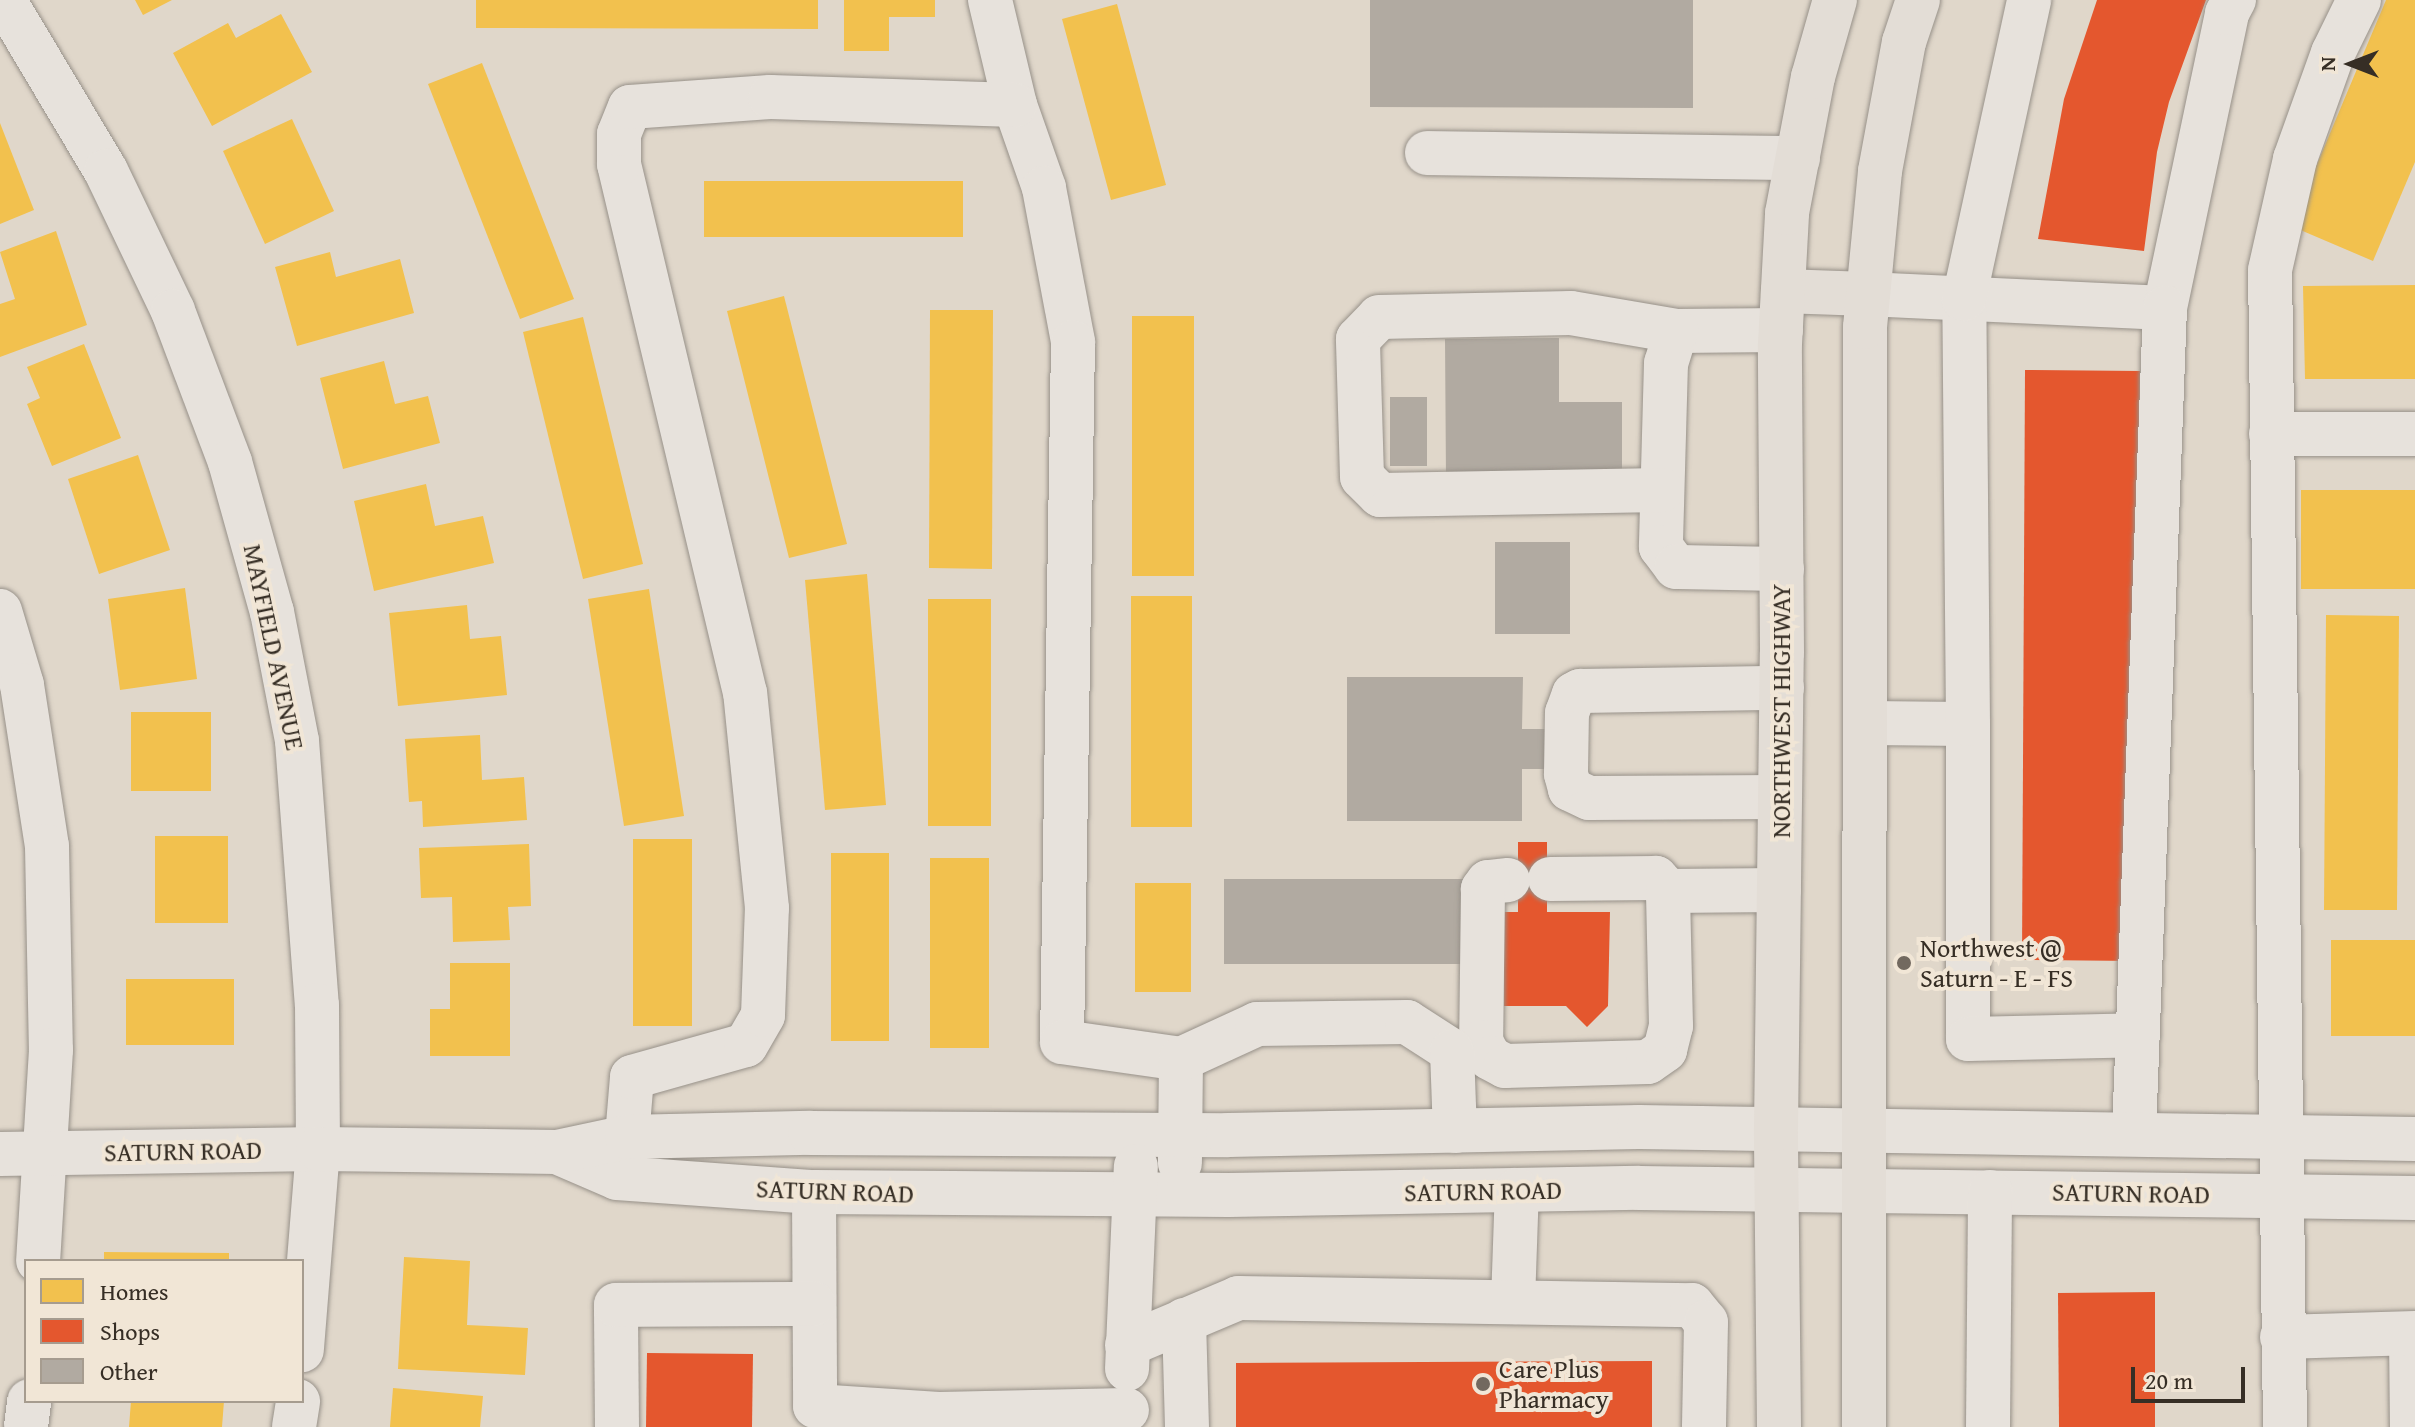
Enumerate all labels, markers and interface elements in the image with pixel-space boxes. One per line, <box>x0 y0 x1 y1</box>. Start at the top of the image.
north arrow <box>2311 24 2391 104</box>
text: N <box>2311 57 2343 71</box>
street label: MAYFIELD AVENUE <box>237 541 311 753</box>
street label: NORTHWEST HIGHWAY <box>1765 584 1797 838</box>
place label: Northwest @ Saturn - E - FS <box>1920 932 2073 994</box>
marker: Northwest @ Saturn - E - FS <box>1895 954 1913 972</box>
street label: SATURN ROAD <box>104 1134 262 1168</box>
street label: SATURN ROAD <box>755 1173 915 1209</box>
street label: SATURN ROAD <box>1404 1174 1562 1208</box>
street label: SATURN ROAD <box>2052 1176 2210 1210</box>
legend <box>24 1259 304 1403</box>
text: Homes <box>100 1274 169 1309</box>
text: Shops <box>100 1314 160 1349</box>
scale bar <box>2135 1351 2249 1401</box>
place label: Care Plus Pharmacy <box>1499 1353 1609 1414</box>
text: Other <box>100 1354 158 1389</box>
text: 20 m <box>2145 1363 2193 1398</box>
marker: Care Plus Pharmacy <box>1474 1375 1492 1393</box>

